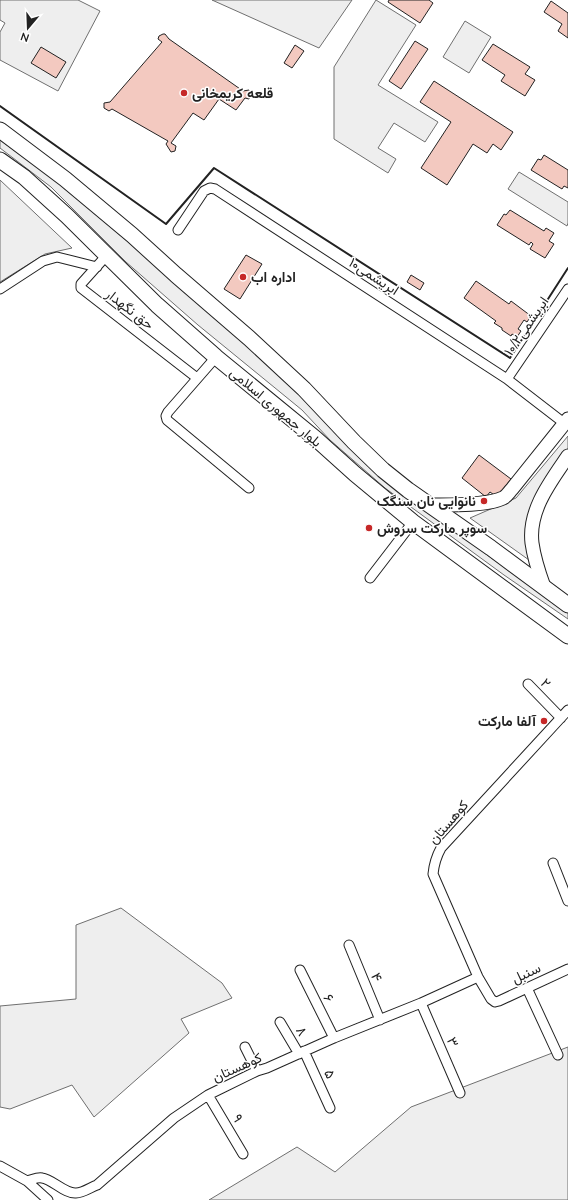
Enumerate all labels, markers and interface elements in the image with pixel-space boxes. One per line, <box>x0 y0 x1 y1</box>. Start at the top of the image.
north arrow <box>8 8 48 48</box>
text: N <box>19 29 31 45</box>
place label: قلعه کریمخانی <box>192 84 273 103</box>
marker: قلعه کریمخانی <box>179 88 189 98</box>
street label: ابریشمی۱۰ <box>345 253 402 300</box>
place label: اداره اب <box>251 268 296 287</box>
marker: اداره اب <box>238 272 248 282</box>
street label: حق نگهدار <box>101 284 158 334</box>
street label: ۱۰/۲ابریشمی <box>500 293 553 360</box>
street label: بلوار جمهوری اسلامی <box>226 363 326 452</box>
place label: نانوایی نان سنگک <box>377 492 476 511</box>
marker: نانوایی نان سنگک <box>479 496 489 506</box>
place label: سوپر مارکت سروش <box>377 519 487 538</box>
marker: سوپر مارکت سروش <box>364 523 374 533</box>
street label: ۲ <box>536 674 555 693</box>
place label: آلفا مارکت <box>478 712 537 731</box>
marker: آلفا مارکت <box>539 716 549 726</box>
street label: کوهستان <box>424 796 473 848</box>
street label: سنبل <box>509 959 544 988</box>
street label: ۴ <box>366 970 387 984</box>
street label: ۶ <box>319 991 339 1006</box>
street label: ۸ <box>291 1023 312 1040</box>
street label: ۳ <box>442 1034 463 1050</box>
street label: کوهستان <box>209 1048 265 1087</box>
street label: ۵ <box>319 1066 340 1082</box>
street label: ۹ <box>228 1110 247 1126</box>

